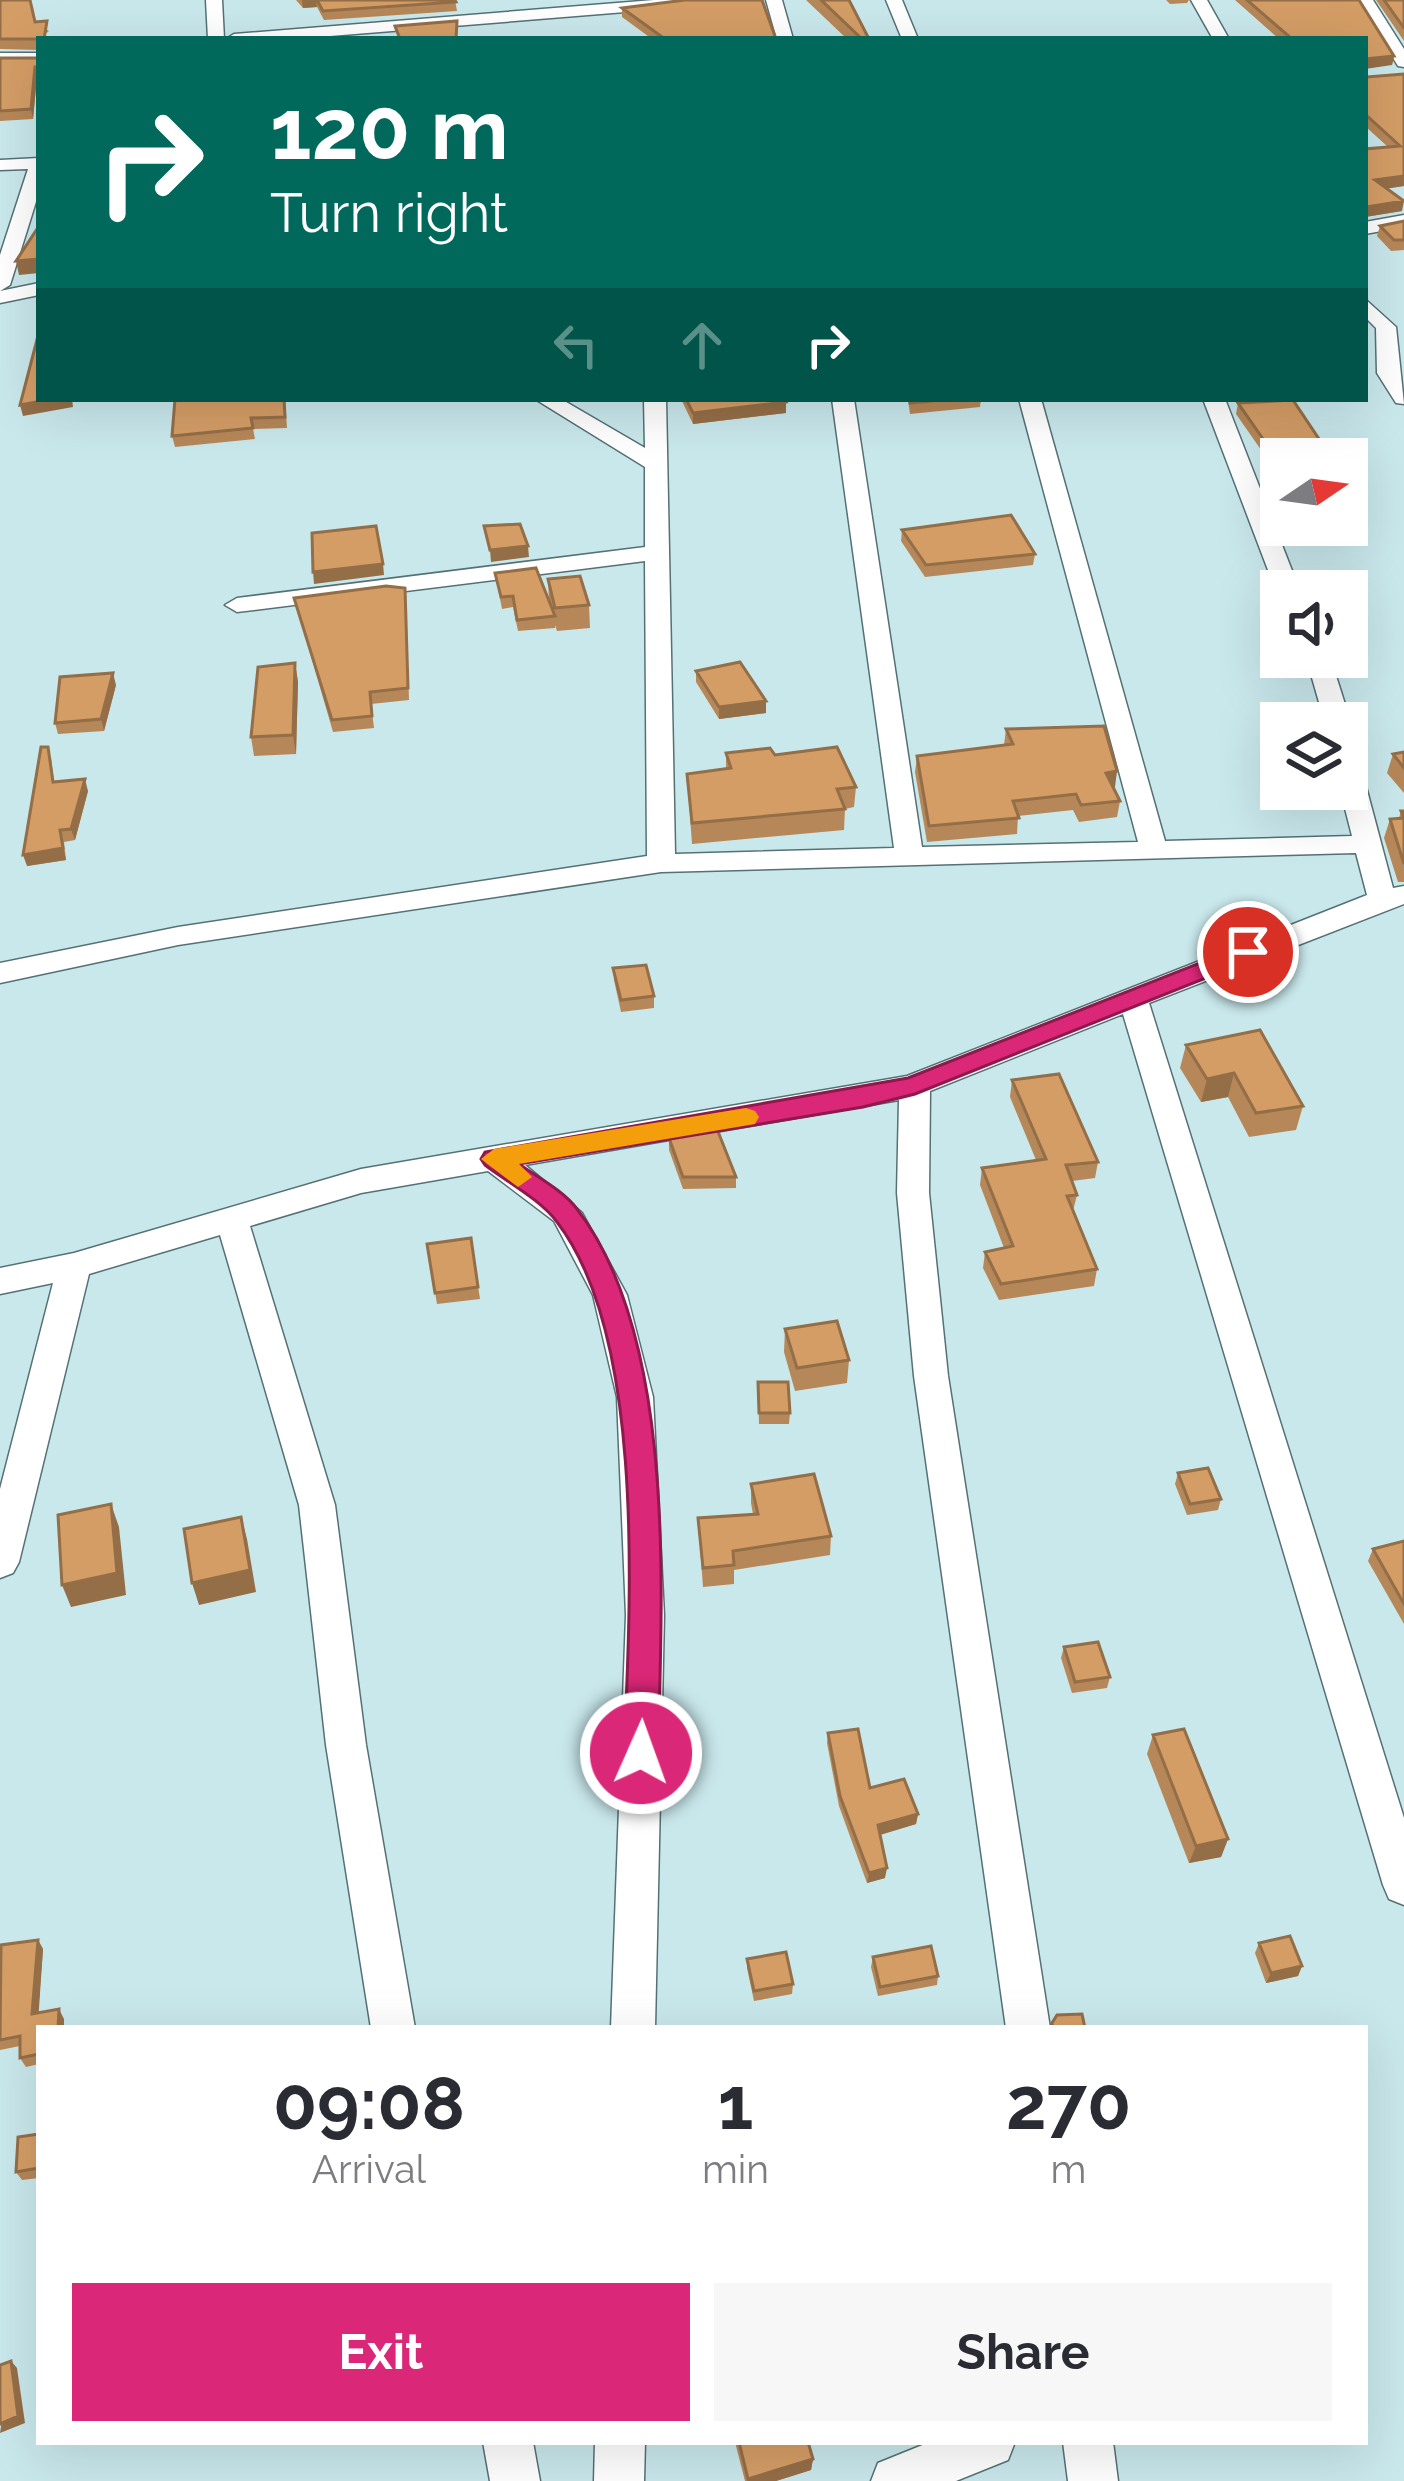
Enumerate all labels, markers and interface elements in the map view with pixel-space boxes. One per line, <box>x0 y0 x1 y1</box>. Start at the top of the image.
text: 120 m <box>270 80 509 179</box>
icon: right <box>72 84 228 240</box>
text: Turn right <box>270 181 508 245</box>
icon: left <box>543 312 609 378</box>
icon: ahead <box>669 312 735 378</box>
icon: right <box>795 312 861 378</box>
north arrow <box>1260 438 1368 546</box>
map controls <box>1260 438 1368 810</box>
button: sound <box>1260 570 1368 678</box>
button: layers <box>1260 702 1368 810</box>
pin <box>1197 901 1299 1003</box>
icon: arrive <box>1215 919 1281 985</box>
position arrow <box>578 1690 704 1816</box>
text: 09:08 <box>273 2061 465 2146</box>
text: 1 <box>718 2061 753 2146</box>
text: 270 <box>1006 2061 1131 2146</box>
text: Arrival <box>312 2146 426 2192</box>
text: min <box>702 2146 769 2192</box>
text: m <box>1051 2146 1086 2192</box>
button: Exit <box>72 2283 690 2421</box>
button: Share <box>714 2283 1332 2421</box>

